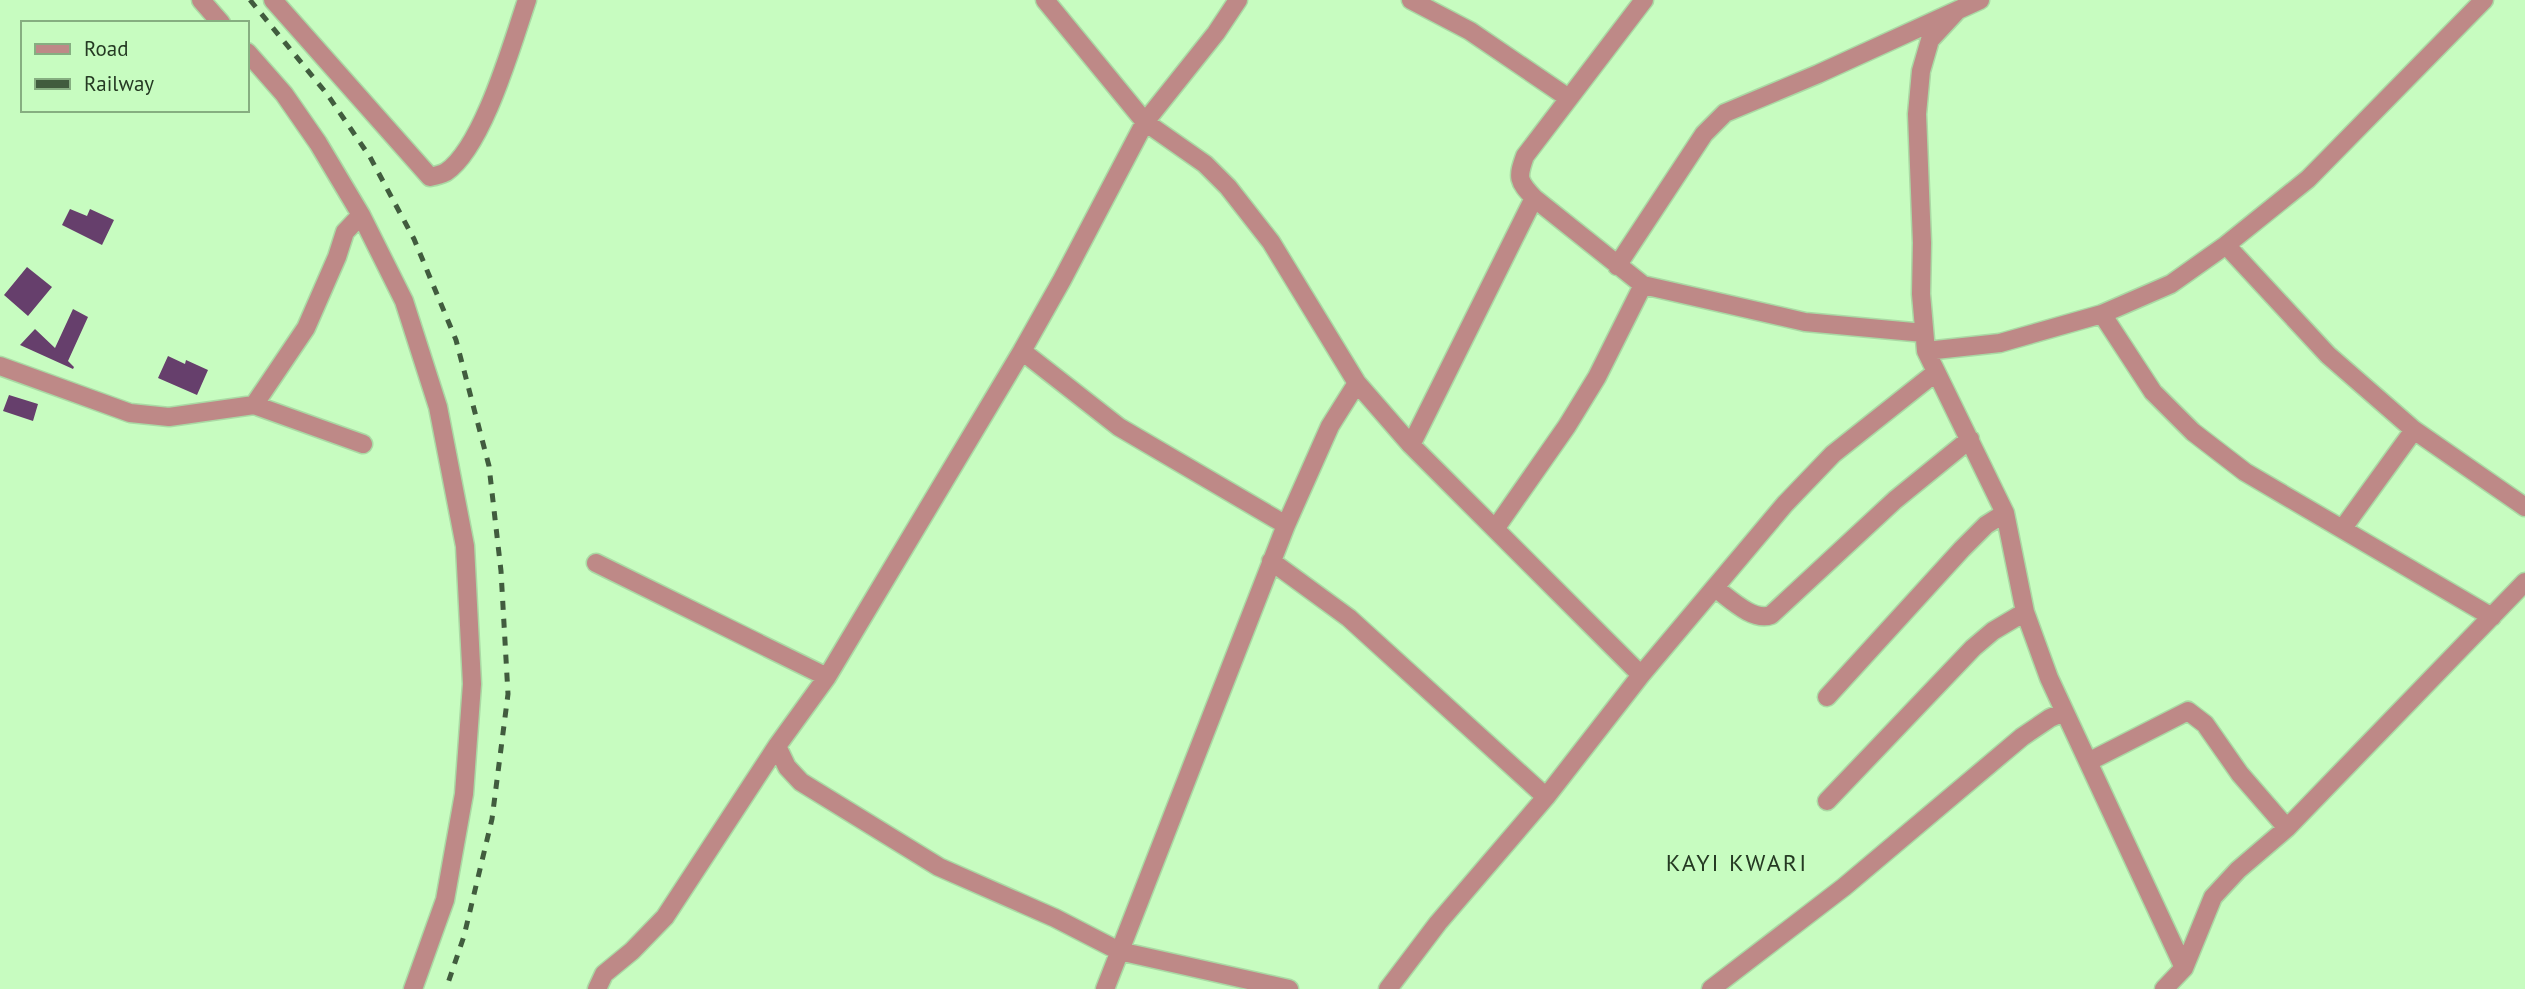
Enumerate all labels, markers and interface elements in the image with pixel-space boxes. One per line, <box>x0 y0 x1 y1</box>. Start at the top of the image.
legend <box>21 21 248 112</box>
text: Road <box>84 35 128 62</box>
text: Railway <box>84 70 154 97</box>
district label: KAYI KWARI <box>1666 847 1808 878</box>

